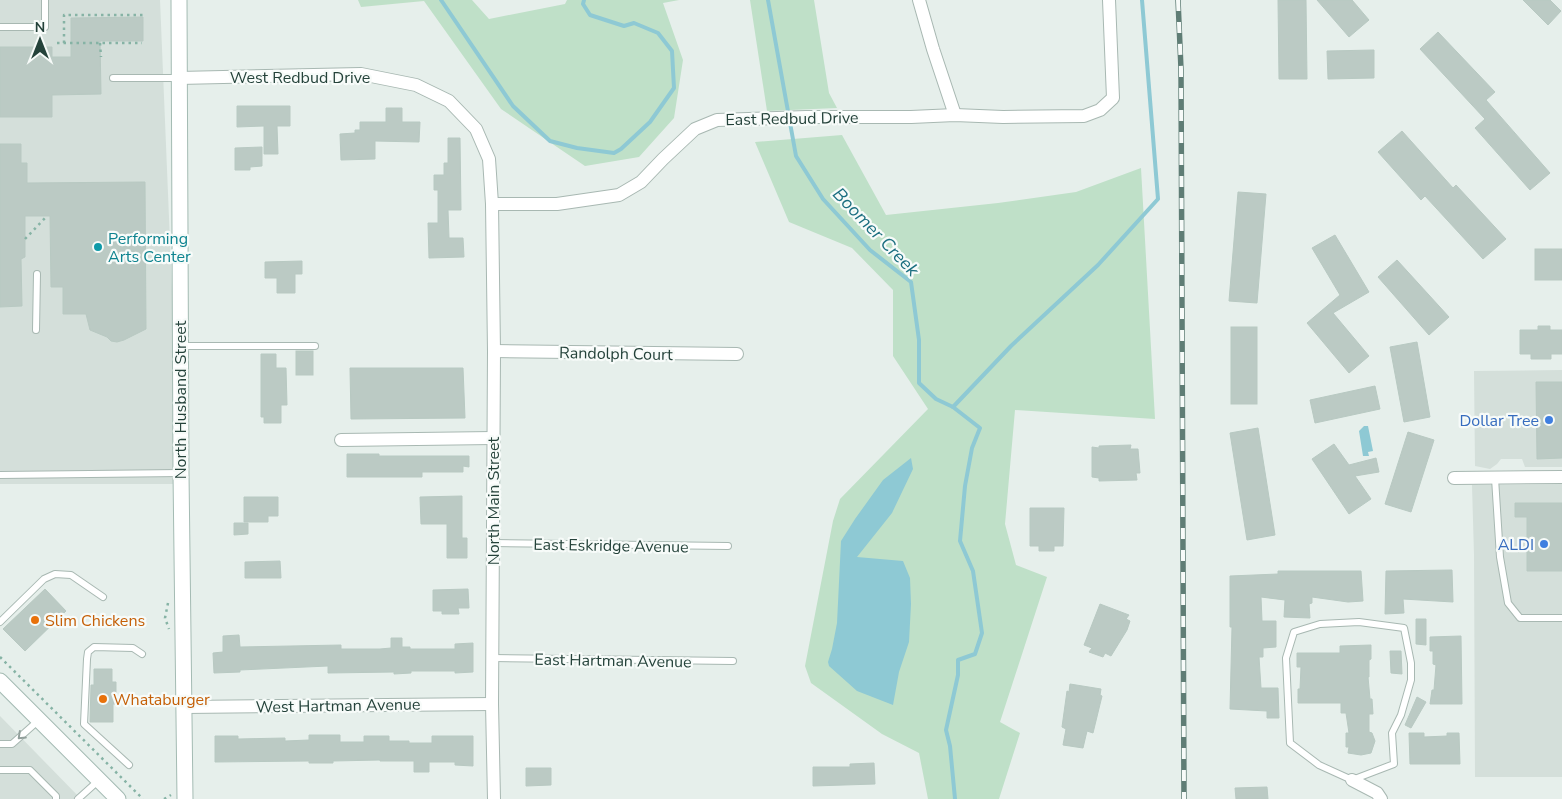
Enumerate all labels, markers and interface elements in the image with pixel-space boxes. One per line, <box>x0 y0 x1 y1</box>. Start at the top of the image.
north arrow <box>15 15 65 65</box>
text: N <box>35 18 45 37</box>
street label: West Redbud Drive <box>230 67 370 89</box>
street label: East Redbud Drive <box>725 107 859 131</box>
water label: Boomer Creek <box>827 182 925 282</box>
place label: Performing Arts Center <box>108 228 191 268</box>
marker: Performing Arts Center <box>92 241 104 253</box>
street label: North Husband Street <box>170 320 192 479</box>
street label: Randolph Court <box>559 342 673 366</box>
place label: Dollar Tree <box>1459 410 1539 432</box>
marker: Dollar Tree <box>1543 414 1555 426</box>
street label: North Main Street <box>483 436 505 565</box>
street label: East Eskridge Avenue <box>533 534 689 558</box>
place label: ALDI <box>1498 534 1534 556</box>
marker: ALDI <box>1538 538 1550 550</box>
place label: Slim Chickens <box>45 610 145 632</box>
marker: Slim Chickens <box>29 614 41 626</box>
street label: East Hartman Avenue <box>534 649 692 673</box>
place label: Whataburger <box>113 689 210 711</box>
marker: Whataburger <box>97 693 109 705</box>
street label: West Hartman Avenue <box>255 694 421 718</box>
one-way arrow <box>17 730 26 739</box>

